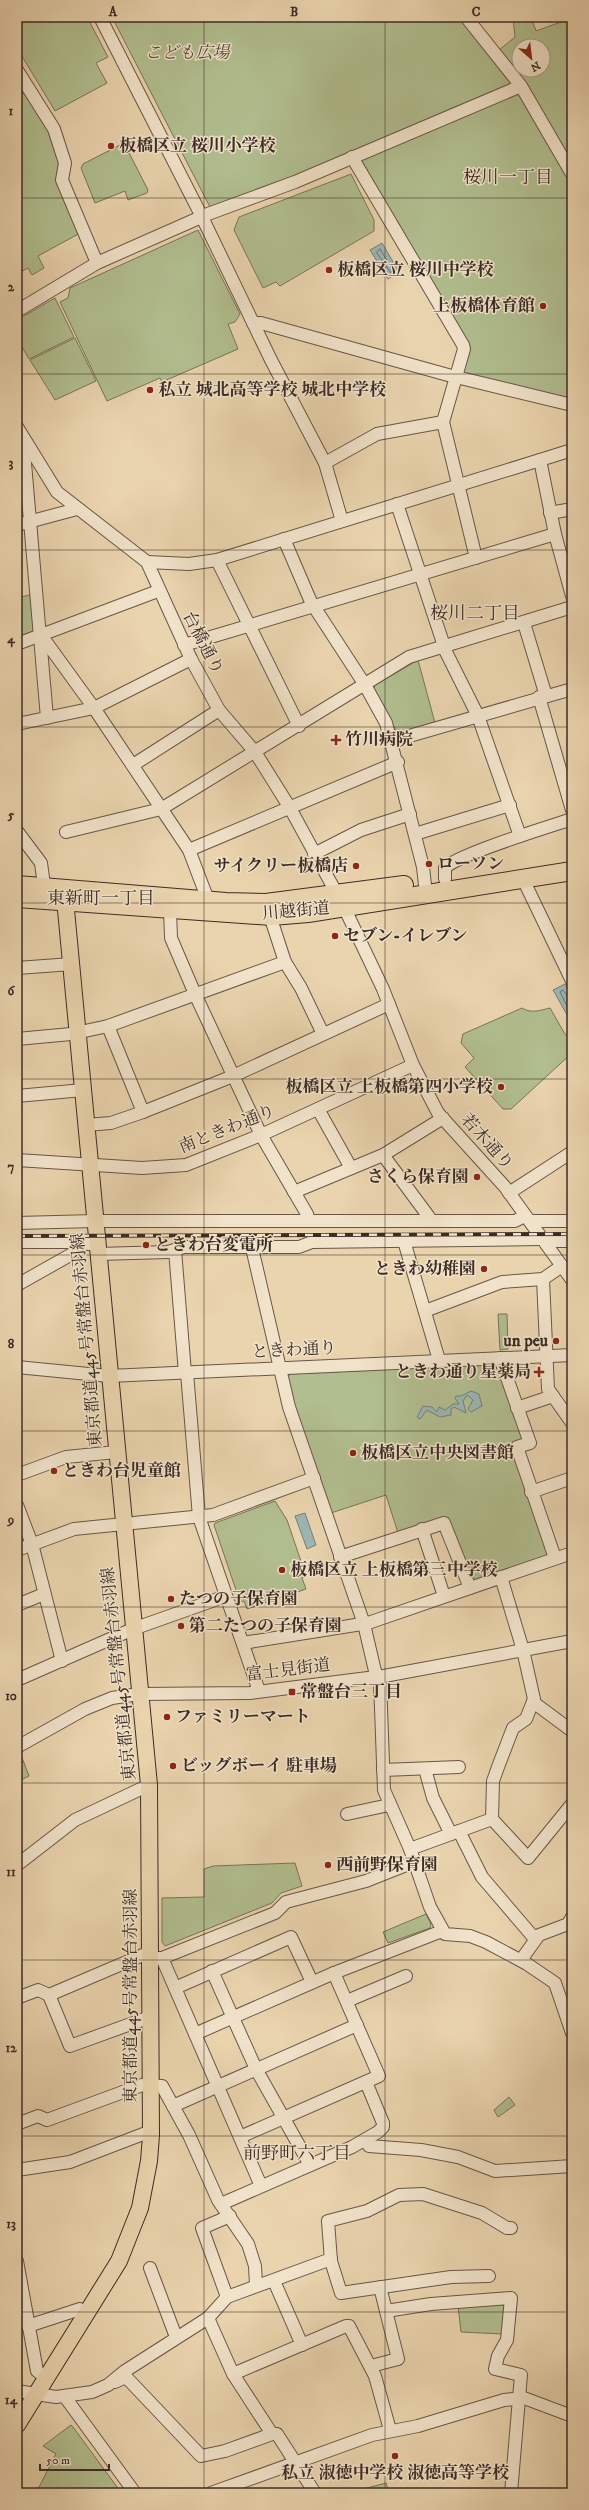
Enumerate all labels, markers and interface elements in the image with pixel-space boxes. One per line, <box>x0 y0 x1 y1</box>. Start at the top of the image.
text: A <box>108 4 118 20</box>
text: B <box>290 4 298 20</box>
text: C <box>472 4 481 20</box>
north arrow <box>511 38 551 78</box>
park label: こども広場 <box>145 42 231 64</box>
text: N <box>528 58 542 74</box>
text: 1 <box>9 103 14 119</box>
place label: 板橋区立 桜川小学校 <box>119 135 276 157</box>
marker: 板橋区立 桜川小学校 <box>106 141 116 151</box>
district label: 桜川一丁目 <box>463 167 553 189</box>
place label: 板橋区立 桜川中学校 <box>337 259 494 281</box>
marker: 板橋区立 桜川中学校 <box>324 265 334 275</box>
text: 2 <box>8 279 15 295</box>
place label: 上板橋体育館 <box>433 295 535 317</box>
marker: 上板橋体育館 <box>538 301 548 311</box>
place label: 私立 城北高等学校 城北中学校 <box>158 379 386 401</box>
marker: 私立 城北高等学校 城北中学校 <box>145 385 155 395</box>
text: 3 <box>9 455 14 471</box>
district label: 桜川二丁目 <box>430 603 520 625</box>
street label: 台橋通り <box>178 608 228 678</box>
text: 4 <box>6 631 15 648</box>
place label: 竹川病院 <box>345 729 413 751</box>
marker: 竹川病院 <box>330 734 342 746</box>
text: 5 <box>7 807 15 823</box>
place label: ローソン <box>437 853 504 875</box>
place label: サイクリー板橋店 <box>214 855 348 877</box>
marker: ローソン <box>424 859 434 869</box>
marker: サイクリー板橋店 <box>351 861 361 871</box>
district label: 東新町一丁目 <box>47 888 155 910</box>
street label: 川越街道 <box>261 897 331 925</box>
place label: セブン-イレブン <box>343 925 468 947</box>
marker: セブン-イレブン <box>330 931 340 941</box>
text: 6 <box>8 983 16 999</box>
place label: 板橋区立 上板橋第四小学校 <box>285 1076 493 1098</box>
marker: 板橋区立 上板橋第四小学校 <box>496 1082 506 1092</box>
street label: 南ときわ通り <box>176 1100 278 1158</box>
street label: 若木通り <box>456 1109 518 1175</box>
text: 7 <box>8 1159 15 1175</box>
place label: さくら保育園 <box>367 1166 469 1188</box>
marker: さくら保育園 <box>472 1172 482 1182</box>
street label: 東京都道445号常盤台赤羽線 <box>67 1232 107 1448</box>
place label: ときわ台変電所 <box>154 1234 273 1256</box>
marker: ときわ台変電所 <box>141 1240 151 1250</box>
place label: ときわ幼稚園 <box>374 1258 476 1280</box>
marker: ときわ幼稚園 <box>479 1264 489 1274</box>
place label: un peu <box>503 1330 548 1352</box>
text: 8 <box>8 1336 15 1352</box>
marker: un peu <box>551 1336 561 1346</box>
street label: ときわ通り <box>251 1337 337 1363</box>
place label: ときわ通り星薬局 <box>395 1361 531 1383</box>
marker: ときわ通り星薬局 <box>534 1367 544 1377</box>
place label: 板橋区立中央図書館 <box>361 1442 514 1464</box>
marker: 板橋区立中央図書館 <box>348 1448 358 1458</box>
place label: ときわ台児童館 <box>62 1460 181 1482</box>
marker: ときわ台児童館 <box>49 1466 59 1476</box>
text: 9 <box>7 1512 14 1528</box>
place label: 板橋区立 上板橋第三中学校 <box>290 1559 498 1581</box>
marker: 板橋区立 上板橋第三中学校 <box>277 1565 287 1575</box>
street label: 東京都道445号常盤台赤羽線 <box>97 1566 141 1782</box>
place label: たつの子保育園 <box>179 1588 298 1610</box>
marker: たつの子保育園 <box>166 1594 176 1604</box>
place label: 第二たつの子保育園 <box>189 1615 342 1637</box>
marker: 第二たつの子保育園 <box>176 1621 186 1631</box>
street label: 富士見街道 <box>244 1654 332 1686</box>
place label: 常盤台三丁目 <box>300 1681 402 1703</box>
marker: 常盤台三丁目 <box>287 1687 297 1697</box>
text: 10 <box>5 1688 17 1704</box>
place label: ファミリーマート <box>175 1706 311 1728</box>
marker: ファミリーマート <box>162 1712 172 1722</box>
place label: ビッグボーイ 駐車場 <box>181 1755 337 1777</box>
marker: ビッグボーイ 駐車場 <box>168 1761 178 1771</box>
place label: 西前野保育園 <box>336 1854 438 1876</box>
marker: 西前野保育園 <box>323 1860 333 1870</box>
text: 11 <box>6 1864 16 1880</box>
street label: 東京都道445号常盤台赤羽線 <box>120 1889 142 2103</box>
text: 12 <box>5 2040 17 2056</box>
district label: 前野町六丁目 <box>243 2143 351 2165</box>
text: 13 <box>6 2216 16 2232</box>
text: 14 <box>5 2392 18 2409</box>
scale bar <box>40 2446 109 2472</box>
marker: 私立 淑徳中学校 淑徳高等学校 <box>390 2451 400 2461</box>
text: 50 m <box>46 2453 70 2468</box>
place label: 私立 淑徳中学校 淑徳高等学校 <box>281 2462 509 2484</box>

